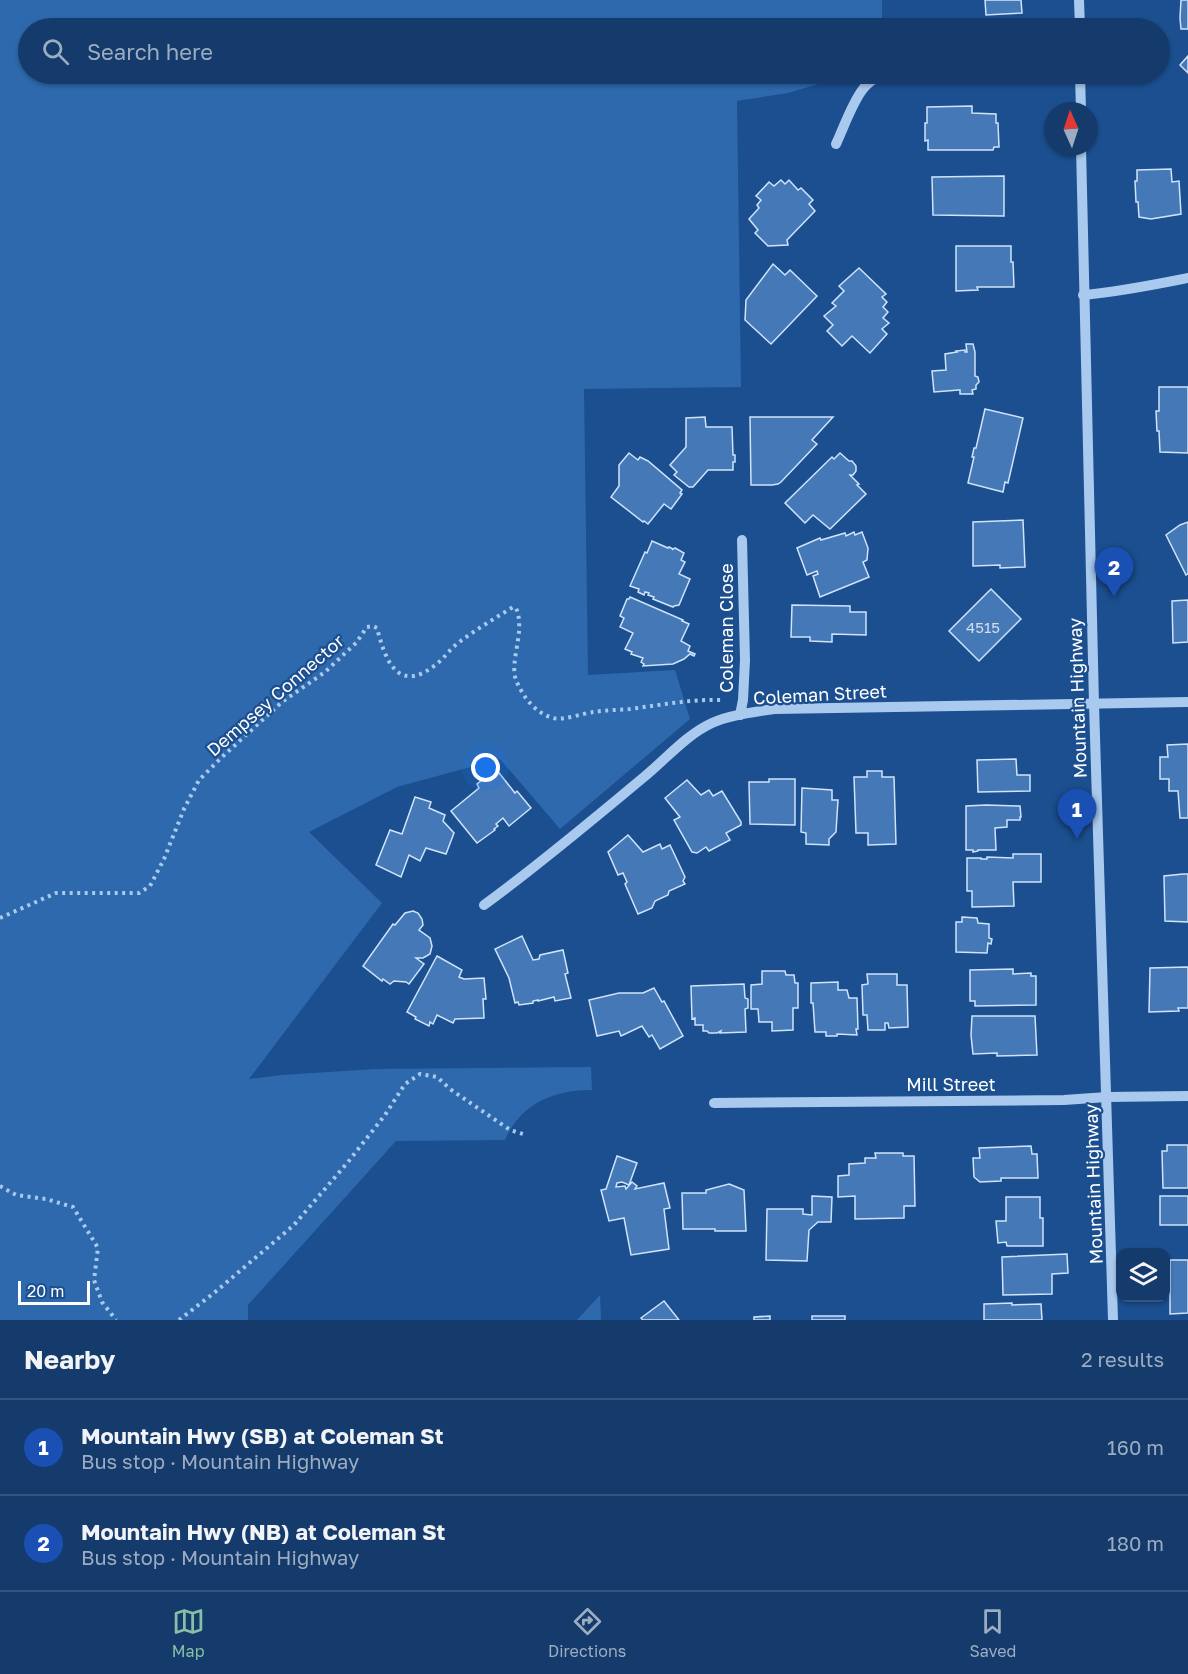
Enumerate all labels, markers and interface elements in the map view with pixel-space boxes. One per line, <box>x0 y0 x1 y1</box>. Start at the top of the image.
search box <box>18 18 1170 84</box>
icon: search <box>39 35 72 68</box>
text: Search here <box>87 38 213 65</box>
north arrow <box>1044 102 1098 156</box>
pin: 2 <box>1094 548 1134 597</box>
street label: Coleman Close <box>715 563 737 693</box>
street label: Mountain Highway <box>1063 617 1091 779</box>
house number: 4515 <box>966 618 1000 636</box>
street label: Dempsey Connector <box>202 629 348 761</box>
street label: Coleman Street <box>753 680 887 708</box>
your location <box>471 753 500 782</box>
pin: 1 <box>1058 790 1096 839</box>
street label: Mill Street <box>906 1073 996 1095</box>
street label: Mountain Highway <box>1079 1103 1107 1265</box>
map controls <box>1116 1248 1170 1302</box>
button: layers <box>1116 1248 1170 1302</box>
scale bar <box>18 1278 90 1306</box>
text: 20 m <box>27 1281 64 1301</box>
text: Nearby <box>24 1344 115 1375</box>
text: 2 results <box>1081 1347 1164 1371</box>
text: Mountain Hwy (SB) at Coleman St <box>81 1422 443 1449</box>
text: 1 <box>38 1435 49 1459</box>
text: 160 m <box>1107 1435 1164 1459</box>
text: Bus stop · Mountain Highway <box>81 1449 359 1473</box>
text: Mountain Hwy (NB) at Coleman St <box>81 1518 445 1545</box>
text: 2 <box>37 1531 50 1555</box>
text: 180 m <box>1107 1531 1164 1555</box>
text: Bus stop · Mountain Highway <box>81 1545 359 1569</box>
tab: Map <box>172 1605 205 1661</box>
tab: Directions <box>548 1605 626 1661</box>
tab: Saved <box>970 1605 1016 1661</box>

